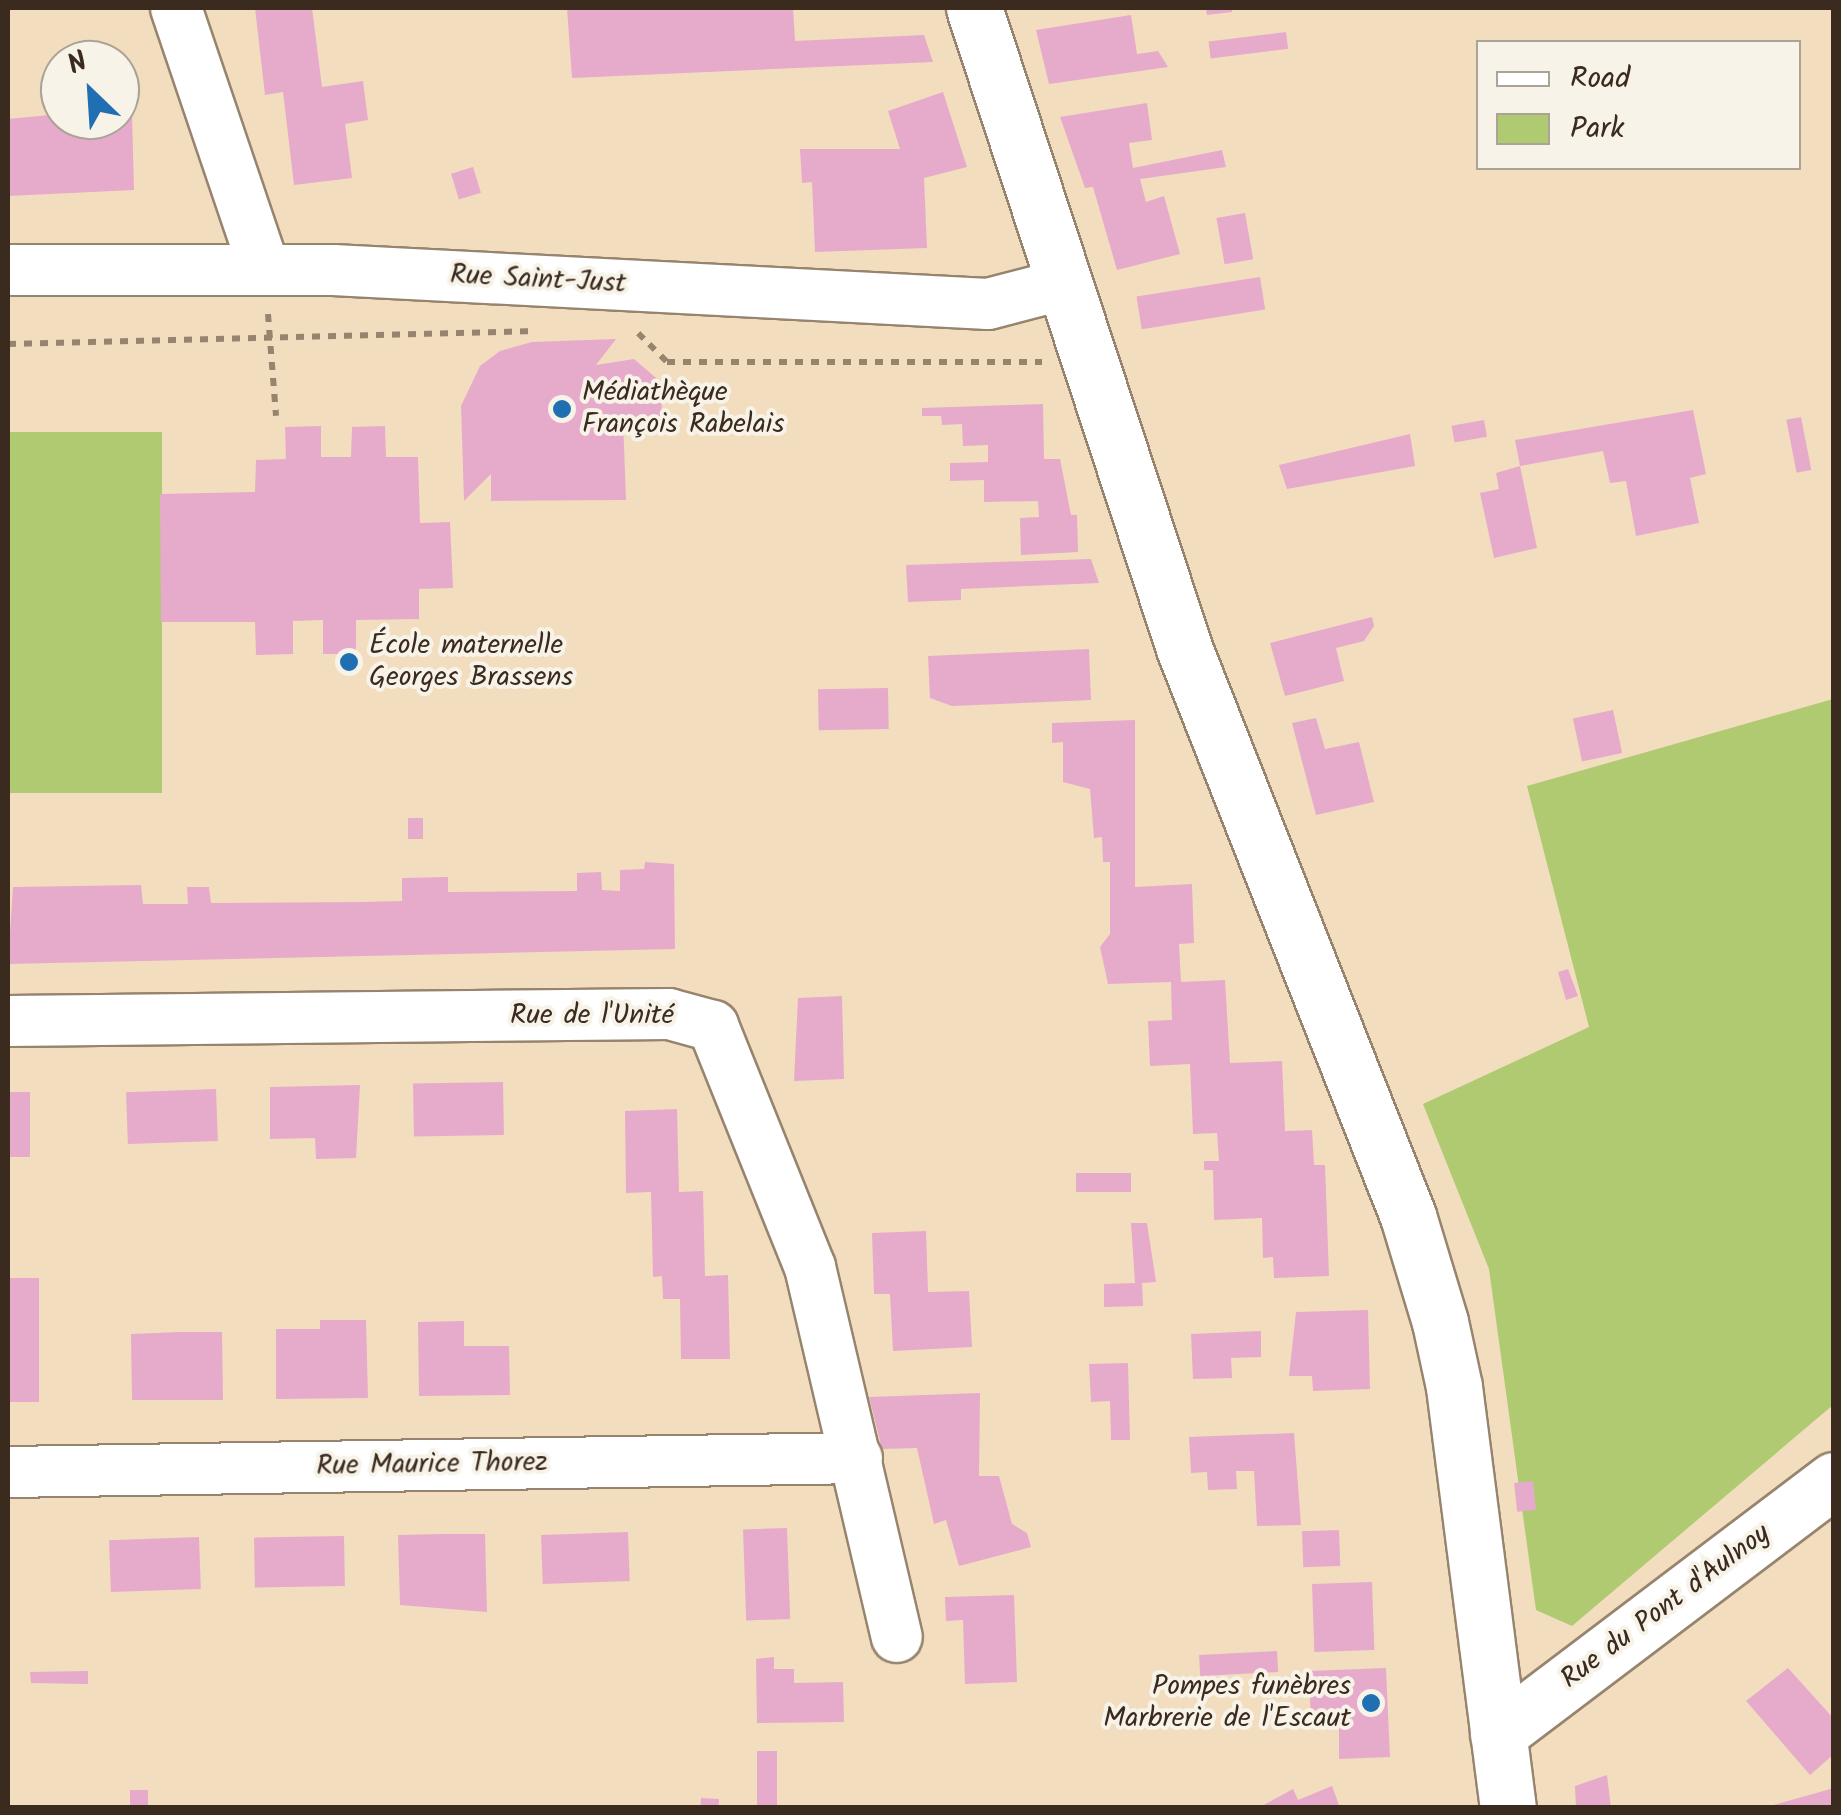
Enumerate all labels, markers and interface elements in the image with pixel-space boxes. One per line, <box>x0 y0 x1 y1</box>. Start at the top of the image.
north arrow <box>40 40 140 140</box>
text: N <box>60 40 95 88</box>
legend <box>1476 40 1801 170</box>
text: Road <box>1570 55 1630 103</box>
text: Park <box>1570 105 1624 153</box>
street label: Rue Saint-Just <box>449 259 627 301</box>
place label: Médiathèque François Rabelais <box>582 376 784 442</box>
marker: Médiathèque François Rabelais <box>551 398 573 420</box>
place label: École maternelle Georges Brassens <box>369 629 573 695</box>
marker: École maternelle Georges Brassens <box>338 651 360 673</box>
street label: Rue de l'Unité <box>510 999 674 1033</box>
street label: Rue Maurice Thorez <box>316 1446 548 1484</box>
street label: Rue du Pont d'Aulnoy <box>1555 1517 1777 1697</box>
place label: Pompes funèbres Marbrerie de l'Escaut <box>1103 1670 1351 1736</box>
marker: Pompes funèbres Marbrerie de l'Escaut <box>1360 1692 1382 1714</box>

